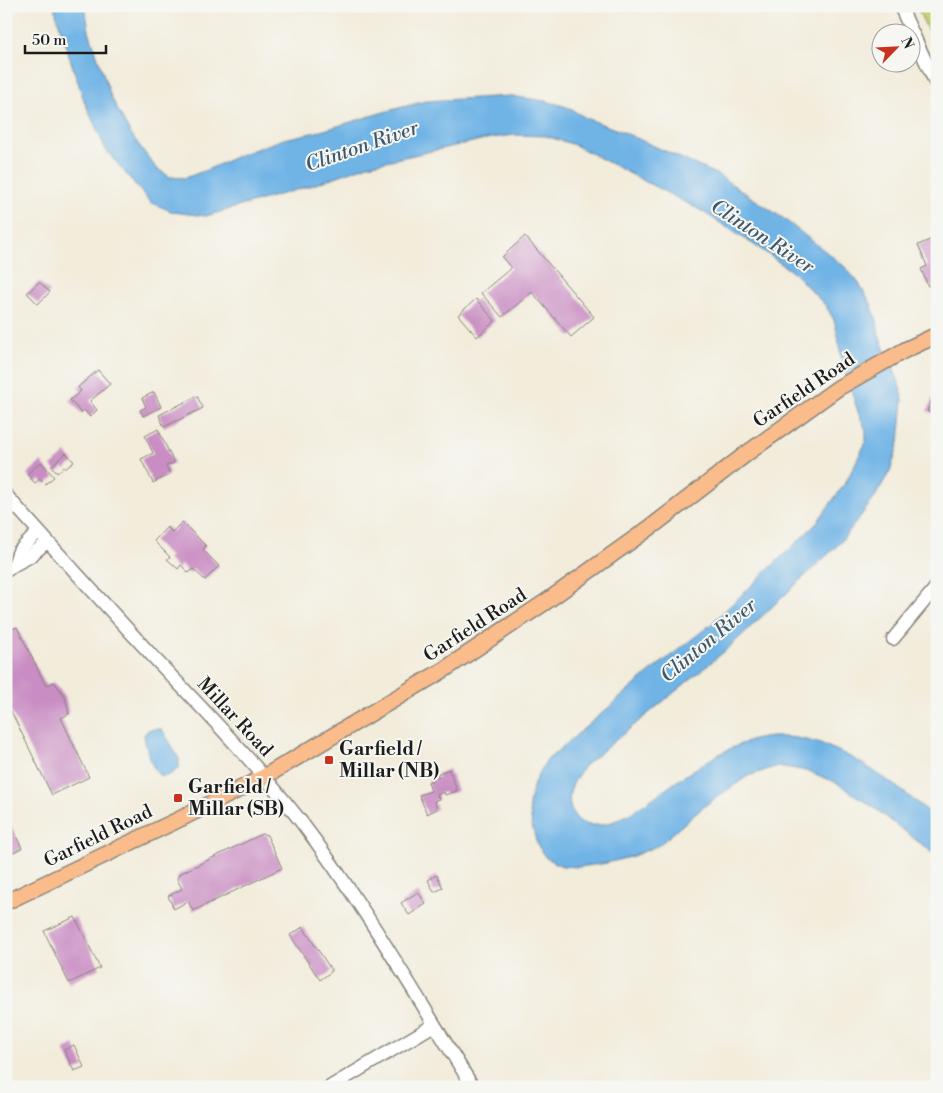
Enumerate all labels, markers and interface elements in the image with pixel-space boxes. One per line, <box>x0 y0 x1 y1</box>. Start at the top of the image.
scale bar <box>25 22 106 54</box>
north arrow <box>870 22 920 72</box>
text: 50 m <box>32 31 66 50</box>
text: N <box>896 34 917 52</box>
water label: Clinton River <box>302 116 422 178</box>
water label: Clinton River <box>706 194 819 280</box>
street label: Garfield Road <box>748 347 860 433</box>
street label: Garfield Road <box>419 583 531 667</box>
water label: Clinton River <box>656 593 763 689</box>
street label: Millar Road <box>192 672 278 762</box>
place label: Garfield / Millar (NB) <box>339 737 439 783</box>
marker: Garfield / Millar (NB) <box>323 754 335 766</box>
place label: Garfield / Millar (SB) <box>188 775 284 821</box>
marker: Garfield / Millar (SB) <box>172 792 184 804</box>
street label: Garfield Road <box>40 799 156 873</box>

